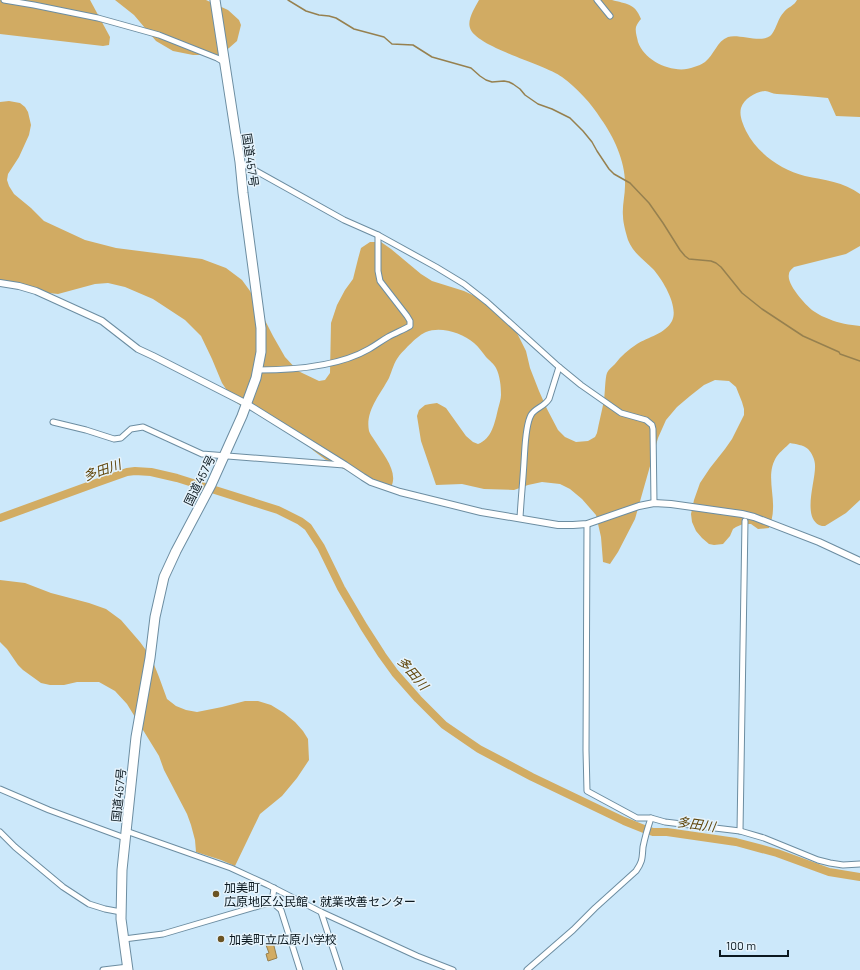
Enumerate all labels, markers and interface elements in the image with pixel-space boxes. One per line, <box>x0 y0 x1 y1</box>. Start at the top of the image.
street label: 国道457号 <box>240 132 262 188</box>
street label: 国道457号 <box>181 452 217 508</box>
water label: 多田川 <box>81 455 125 484</box>
water label: 多田川 <box>394 653 433 694</box>
street label: 国道457号 <box>108 767 128 823</box>
water label: 多田川 <box>676 813 718 835</box>
place label: 加美町 広原地区公民館・就業改善センター <box>224 880 416 908</box>
marker: 加美町 広原地区公民館・就業改善センター <box>211 889 221 899</box>
place label: 加美町立広原小学校 <box>229 932 337 946</box>
scale bar <box>720 932 788 958</box>
marker: 加美町立広原小学校 <box>216 934 226 944</box>
text: 100 m <box>726 938 756 952</box>

